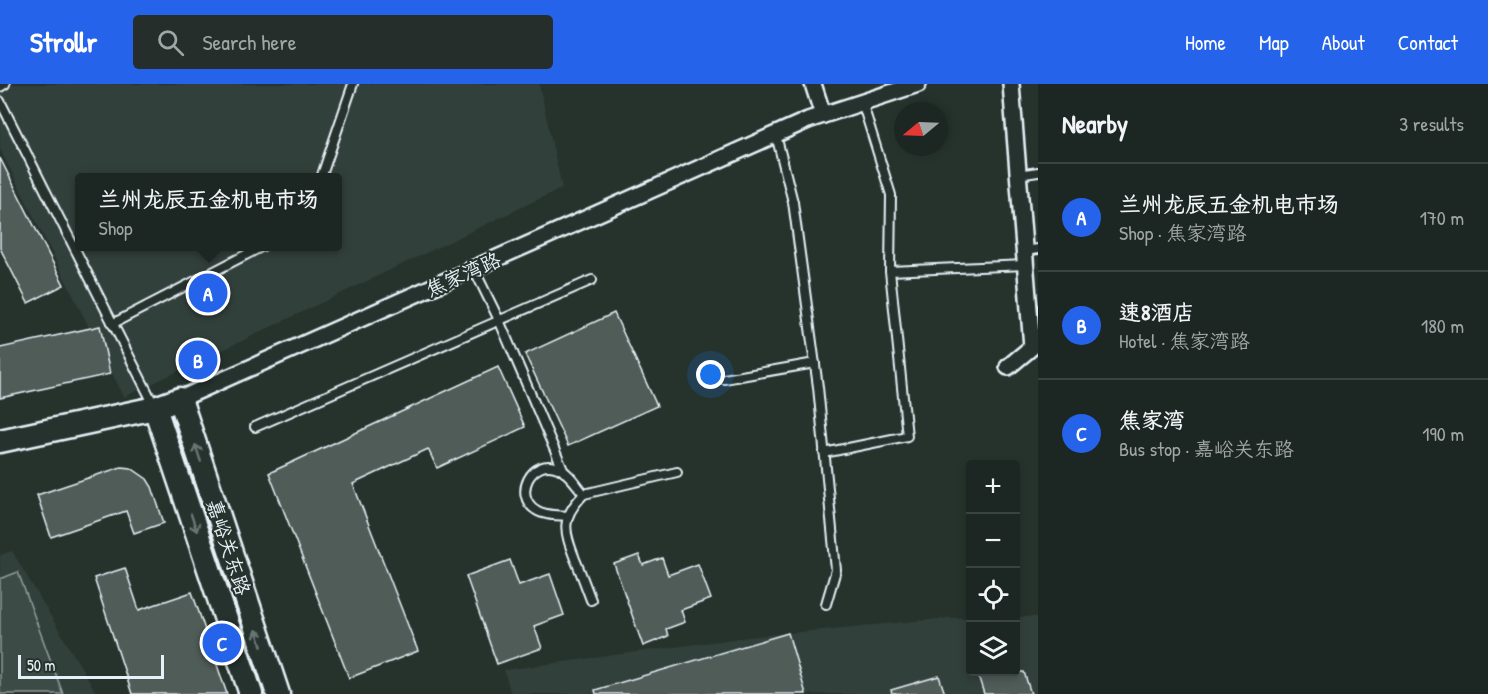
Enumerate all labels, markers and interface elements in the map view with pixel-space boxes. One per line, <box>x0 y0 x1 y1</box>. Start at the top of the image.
search box <box>133 15 553 69</box>
text: Strollr <box>30 23 97 61</box>
icon: search <box>154 26 187 59</box>
text: Search here <box>202 27 296 57</box>
text: Home <box>1185 28 1226 57</box>
text: Map <box>1259 28 1289 57</box>
text: About <box>1322 28 1365 57</box>
text: Contact <box>1398 28 1458 57</box>
north arrow <box>894 102 948 156</box>
text: Nearby <box>1062 106 1128 141</box>
text: 3 results <box>1399 110 1464 137</box>
popup <box>75 173 342 251</box>
text: 兰州龙辰五金机电市场 <box>98 184 319 214</box>
text: 兰州龙辰五金机电市场 <box>1119 189 1339 219</box>
text: A <box>1077 204 1086 231</box>
text: 170 m <box>1420 204 1464 231</box>
text: Shop <box>98 214 133 241</box>
text: Shop · 焦家湾路 <box>1119 219 1246 246</box>
street label: 焦家湾路 <box>421 245 506 303</box>
pin: A <box>188 270 228 316</box>
text: 速8酒店 <box>1119 297 1195 327</box>
text: B <box>1076 312 1087 339</box>
text: 180 m <box>1421 312 1464 339</box>
text: Hotel · 焦家湾路 <box>1119 327 1250 354</box>
pin: B <box>178 338 218 382</box>
your location <box>696 360 725 389</box>
text: 焦家湾 <box>1119 405 1185 435</box>
text: C <box>1076 420 1087 447</box>
text: 190 m <box>1422 420 1464 447</box>
text: Bus stop · 嘉峪关东路 <box>1119 435 1294 462</box>
one-way arrow <box>192 444 203 463</box>
map controls <box>966 460 1020 676</box>
button: + <box>966 460 1020 514</box>
street label: 嘉峪关东路 <box>201 495 258 600</box>
one-way arrow <box>189 513 200 532</box>
button: − <box>966 514 1020 568</box>
button: locate <box>966 568 1020 622</box>
pin: C <box>202 620 242 666</box>
button: layers <box>966 622 1020 676</box>
one-way arrow <box>253 630 264 648</box>
scale bar <box>18 652 164 680</box>
text: 50 m <box>27 654 56 676</box>

